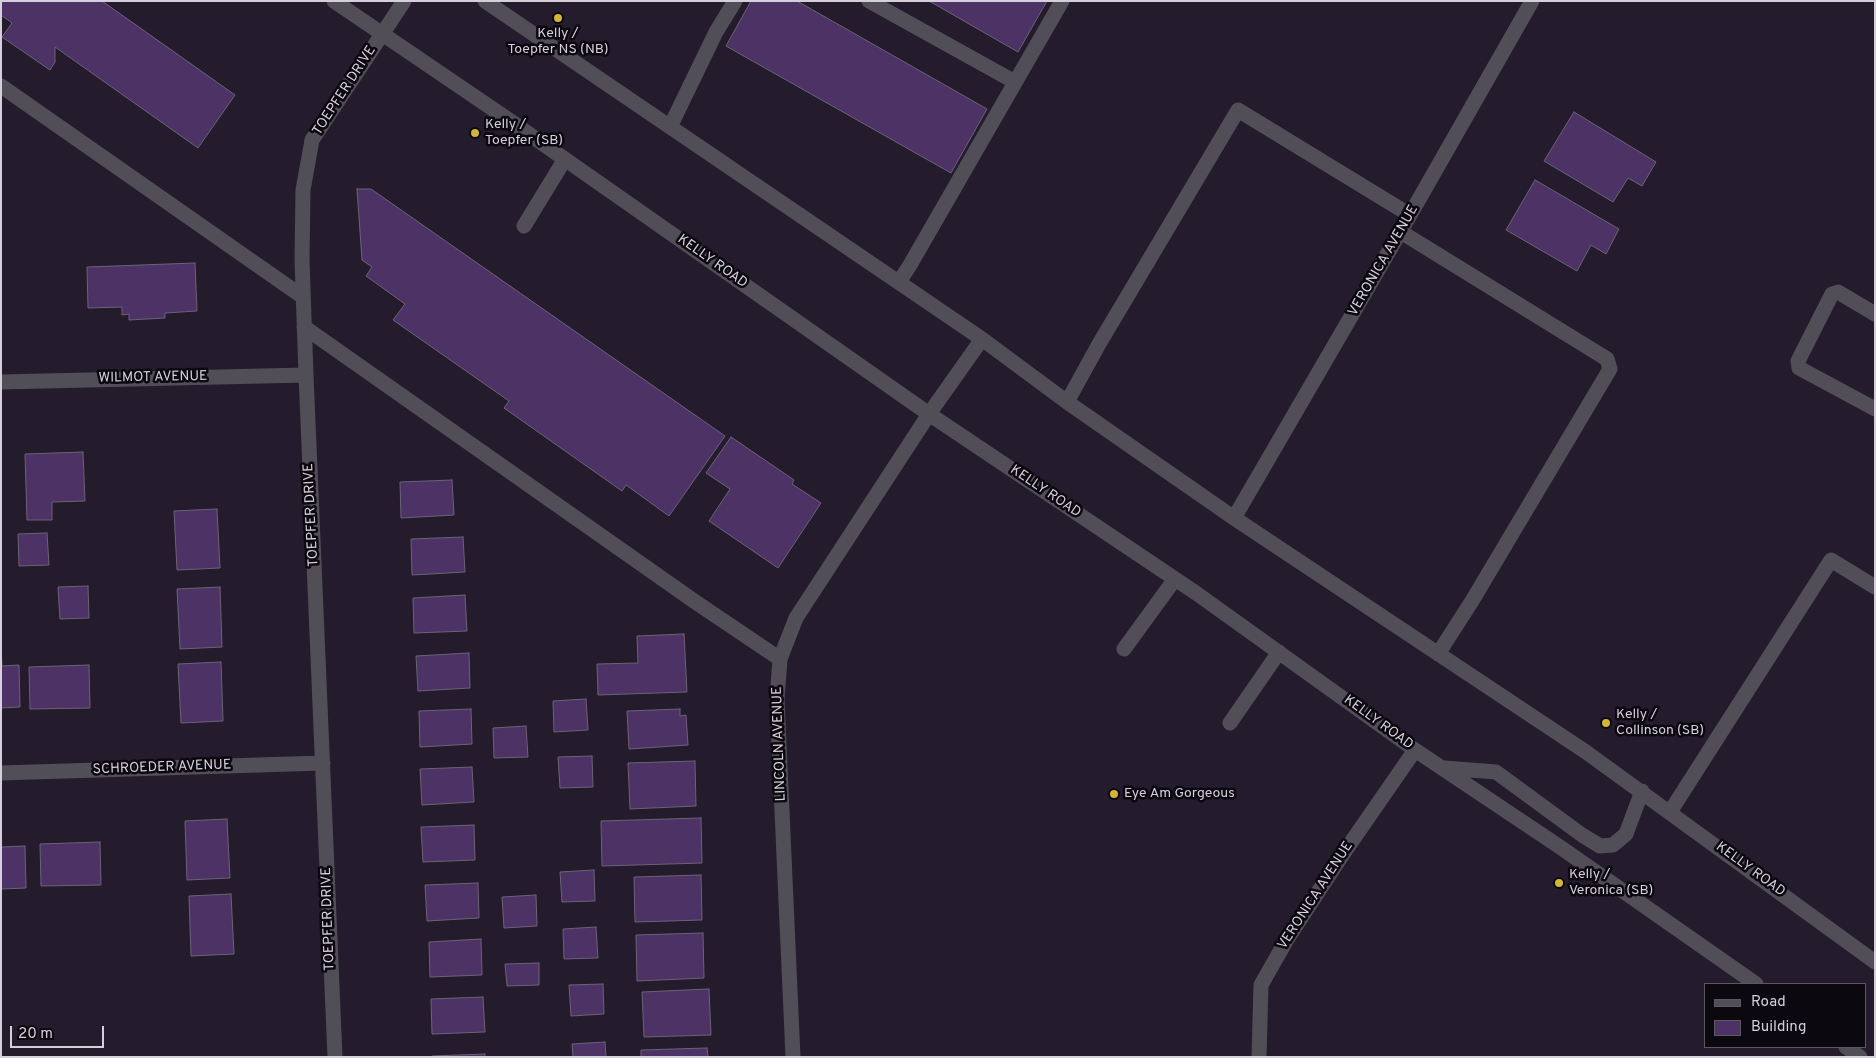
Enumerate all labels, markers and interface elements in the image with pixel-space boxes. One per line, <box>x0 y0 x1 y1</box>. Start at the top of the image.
marker: Kelly / Toepfer NS (NB) <box>552 12 564 24</box>
place label: Kelly / Toepfer NS (NB) <box>507 26 609 58</box>
street label: TOEPFER DRIVE <box>310 43 380 139</box>
place label: Kelly / Toepfer (SB) <box>485 117 563 150</box>
marker: Kelly / Toepfer (SB) <box>469 127 481 139</box>
street label: VERONICA AVENUE <box>1345 203 1423 319</box>
street label: KELLY ROAD <box>674 232 750 292</box>
street label: WILMOT AVENUE <box>98 369 208 387</box>
street label: KELLY ROAD <box>1006 462 1084 522</box>
street label: TOEPFER DRIVE <box>301 463 323 567</box>
street label: LINCOLN AVENUE <box>770 686 790 802</box>
street label: KELLY ROAD <box>1340 692 1416 754</box>
place label: Kelly / Collinson (SB) <box>1616 707 1704 740</box>
marker: Kelly / Collinson (SB) <box>1600 717 1612 729</box>
street label: SCHROEDER AVENUE <box>92 757 232 779</box>
place label: Eye Am Gorgeous <box>1124 786 1235 802</box>
marker: Eye Am Gorgeous <box>1108 788 1120 800</box>
street label: VERONICA AVENUE <box>1275 839 1357 953</box>
street label: KELLY ROAD <box>1712 839 1788 901</box>
street label: TOEPFER DRIVE <box>319 867 339 971</box>
place label: Kelly / Veronica (SB) <box>1569 867 1653 900</box>
marker: Kelly / Veronica (SB) <box>1553 877 1565 889</box>
legend <box>1704 983 1866 1048</box>
text: Road <box>1751 993 1786 1012</box>
scale bar <box>12 1016 106 1048</box>
text: Building <box>1751 1018 1806 1037</box>
text: 20 m <box>18 1025 53 1044</box>

